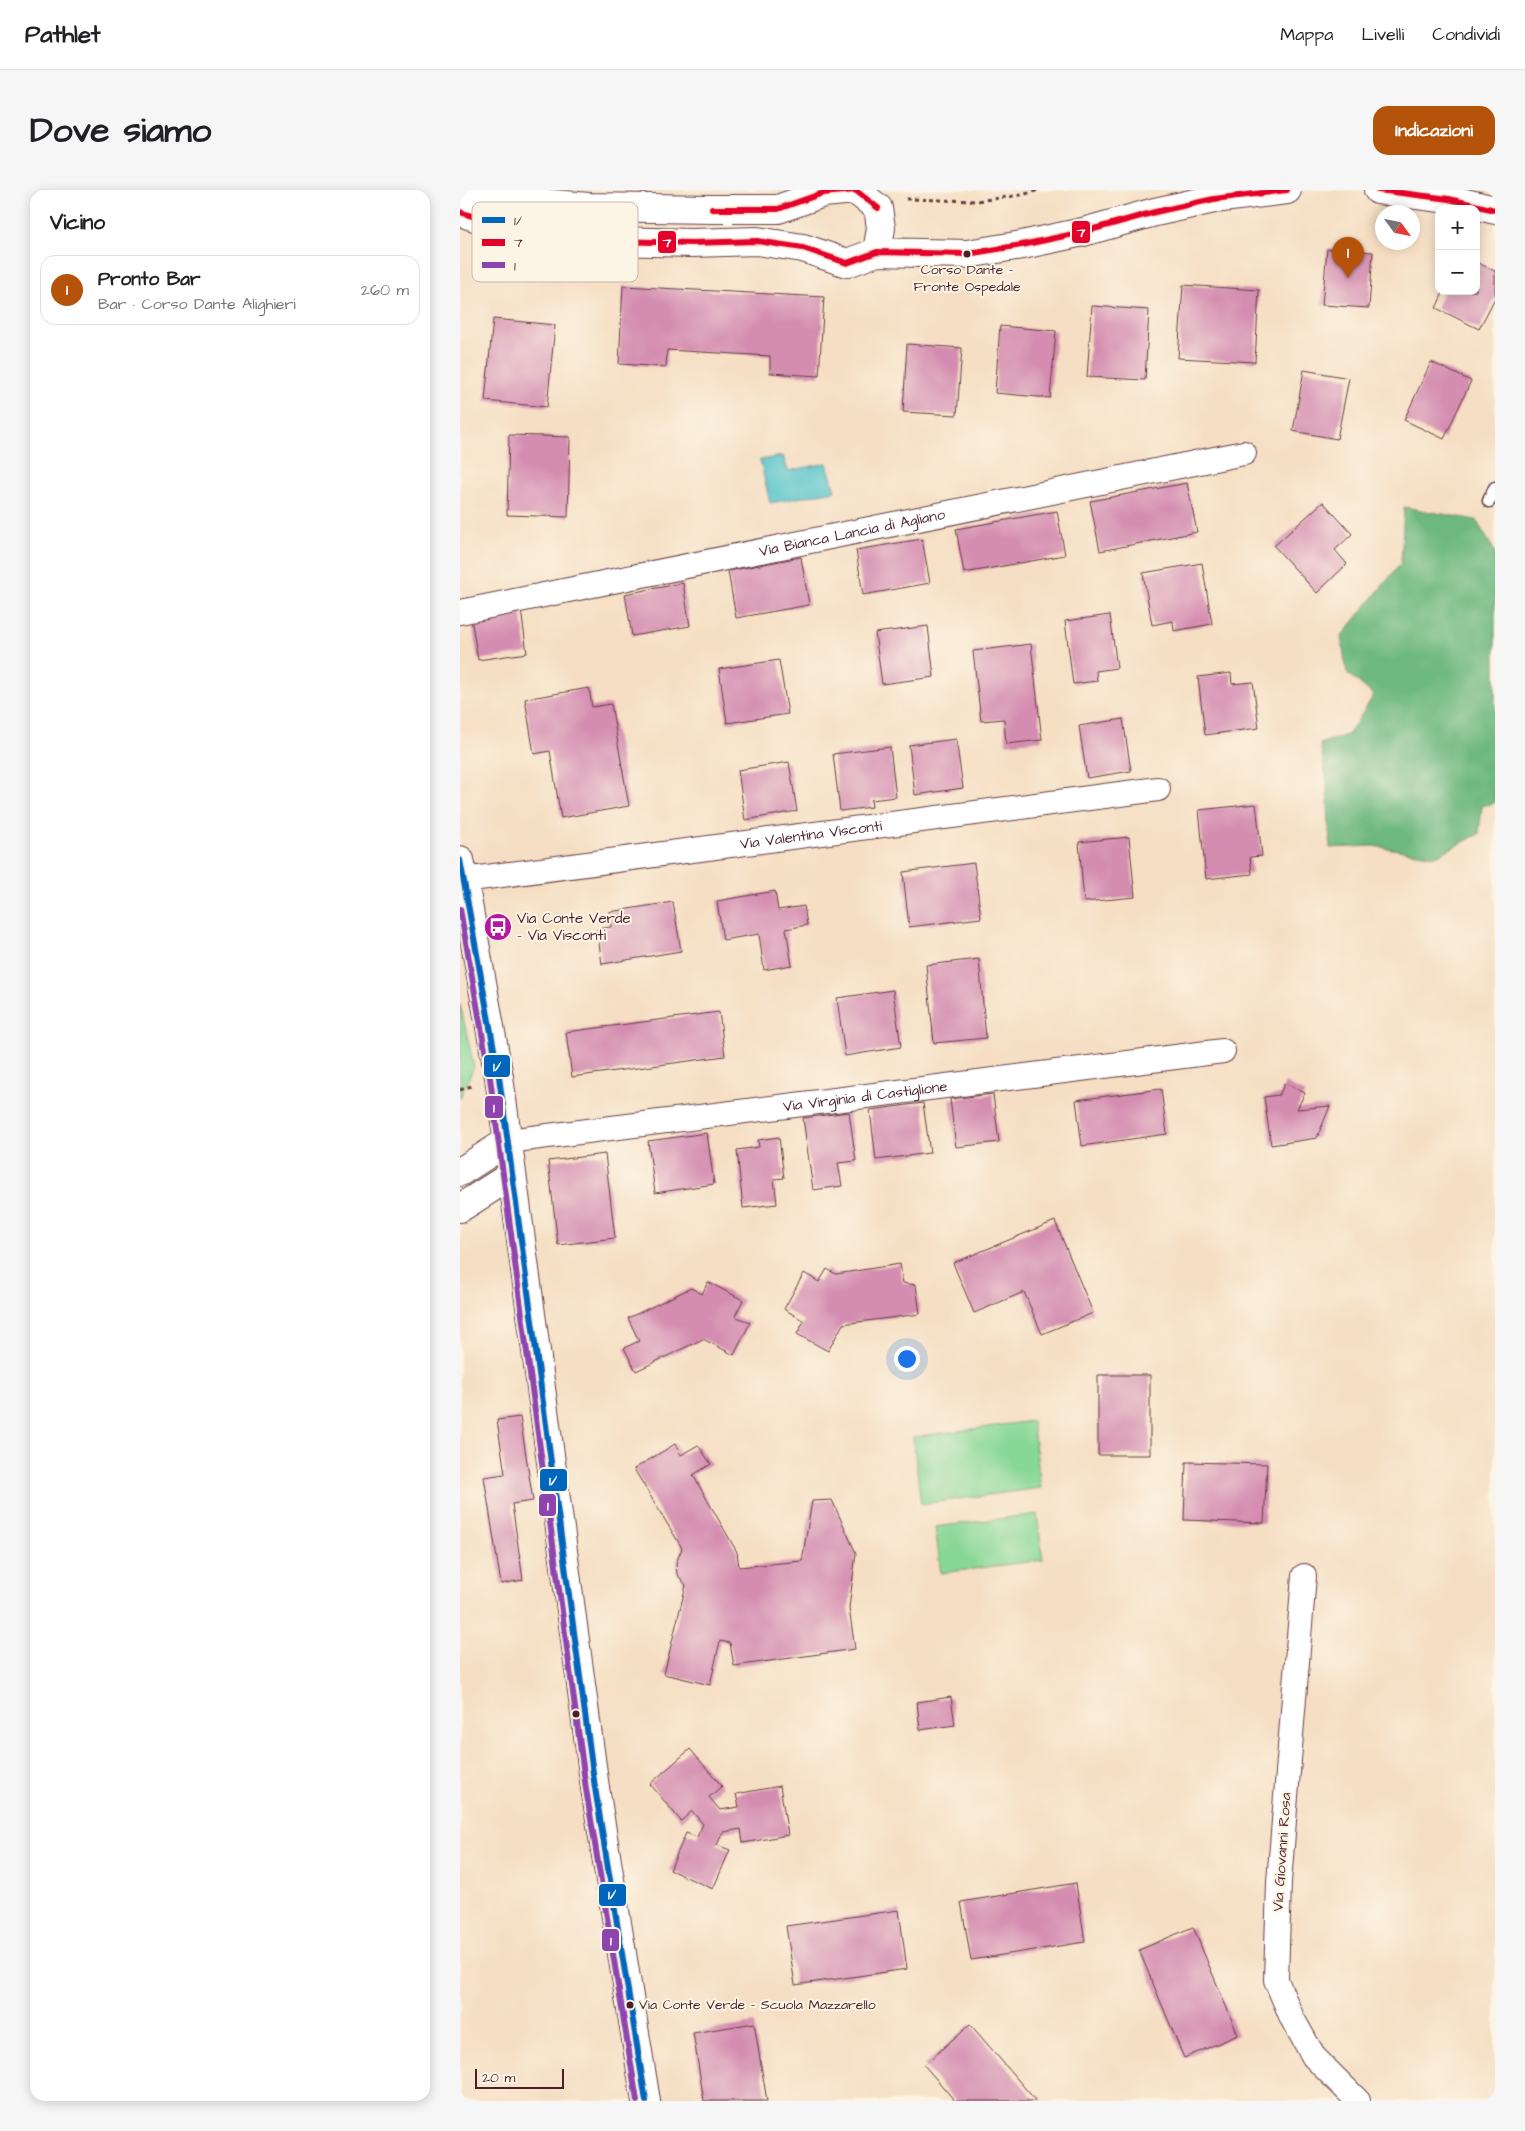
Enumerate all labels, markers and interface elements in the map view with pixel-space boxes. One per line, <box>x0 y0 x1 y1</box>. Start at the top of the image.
text: Pathlet <box>25 18 101 52</box>
text: Mappa <box>1280 22 1334 47</box>
text: Livelli <box>1362 22 1404 47</box>
text: Condividi <box>1432 22 1500 47</box>
text: Dove siamo <box>30 106 211 155</box>
button: Indicazioni <box>1373 106 1495 155</box>
legend <box>472 202 638 282</box>
north arrow <box>1375 205 1420 250</box>
map controls <box>1435 205 1480 295</box>
button: + <box>1435 205 1480 250</box>
text: Vicino <box>50 208 105 237</box>
text: 1/ <box>514 211 523 231</box>
line badge: 7 <box>1071 220 1091 244</box>
text: 7 <box>1076 223 1086 243</box>
line badge: 7 <box>657 230 677 254</box>
text: 7 <box>514 233 523 253</box>
text: 7 <box>662 233 672 253</box>
pin: 1 <box>1332 237 1364 278</box>
marker: Corso Dante – Fronte Ospedale <box>962 249 972 259</box>
button: − <box>1435 250 1480 295</box>
text: 1 <box>514 256 516 276</box>
place label: Corso Dante – Fronte Ospedale <box>914 260 1021 297</box>
text: Pronto Bar <box>98 266 200 293</box>
text: 1 <box>66 279 68 301</box>
text: 260 m <box>361 279 409 301</box>
text: Bar · Corso Dante Alighieri <box>98 293 296 315</box>
street label: Via Bianca Lancia di Agliano <box>757 503 947 562</box>
street label: Via Valentina Visconti <box>739 815 884 854</box>
place label: Via Conte Verde – Via Visconti <box>517 908 631 946</box>
bus stop icon: Via Conte Verde – Via Visconti <box>483 912 513 942</box>
line badge: 1/ <box>483 1054 511 1078</box>
text: 1/ <box>493 1057 502 1077</box>
street label: Via Virginia di Castiglione <box>782 1075 949 1117</box>
line badge: 1 <box>484 1095 504 1119</box>
text: 1 <box>493 1098 495 1118</box>
your location <box>894 1346 920 1372</box>
line badge: 1/ <box>539 1468 568 1492</box>
text: 1/ <box>549 1471 558 1491</box>
line badge: 1 <box>538 1493 557 1517</box>
text: 1 <box>547 1496 549 1516</box>
unlabelled marker <box>571 1709 581 1719</box>
street label: Via Giovanni Rosa <box>1267 1791 1297 1912</box>
line badge: 1/ <box>598 1883 627 1907</box>
text: 1/ <box>608 1885 617 1905</box>
line badge: 1 <box>601 1928 620 1952</box>
text: 1 <box>610 1931 612 1951</box>
place label: Via Conte Verde – Scuola Mazzarello <box>639 1995 876 2015</box>
marker: Via Conte Verde – Scuola Mazzarello <box>625 2000 635 2010</box>
scale bar <box>475 2066 564 2089</box>
text: 20 m <box>482 2068 515 2088</box>

